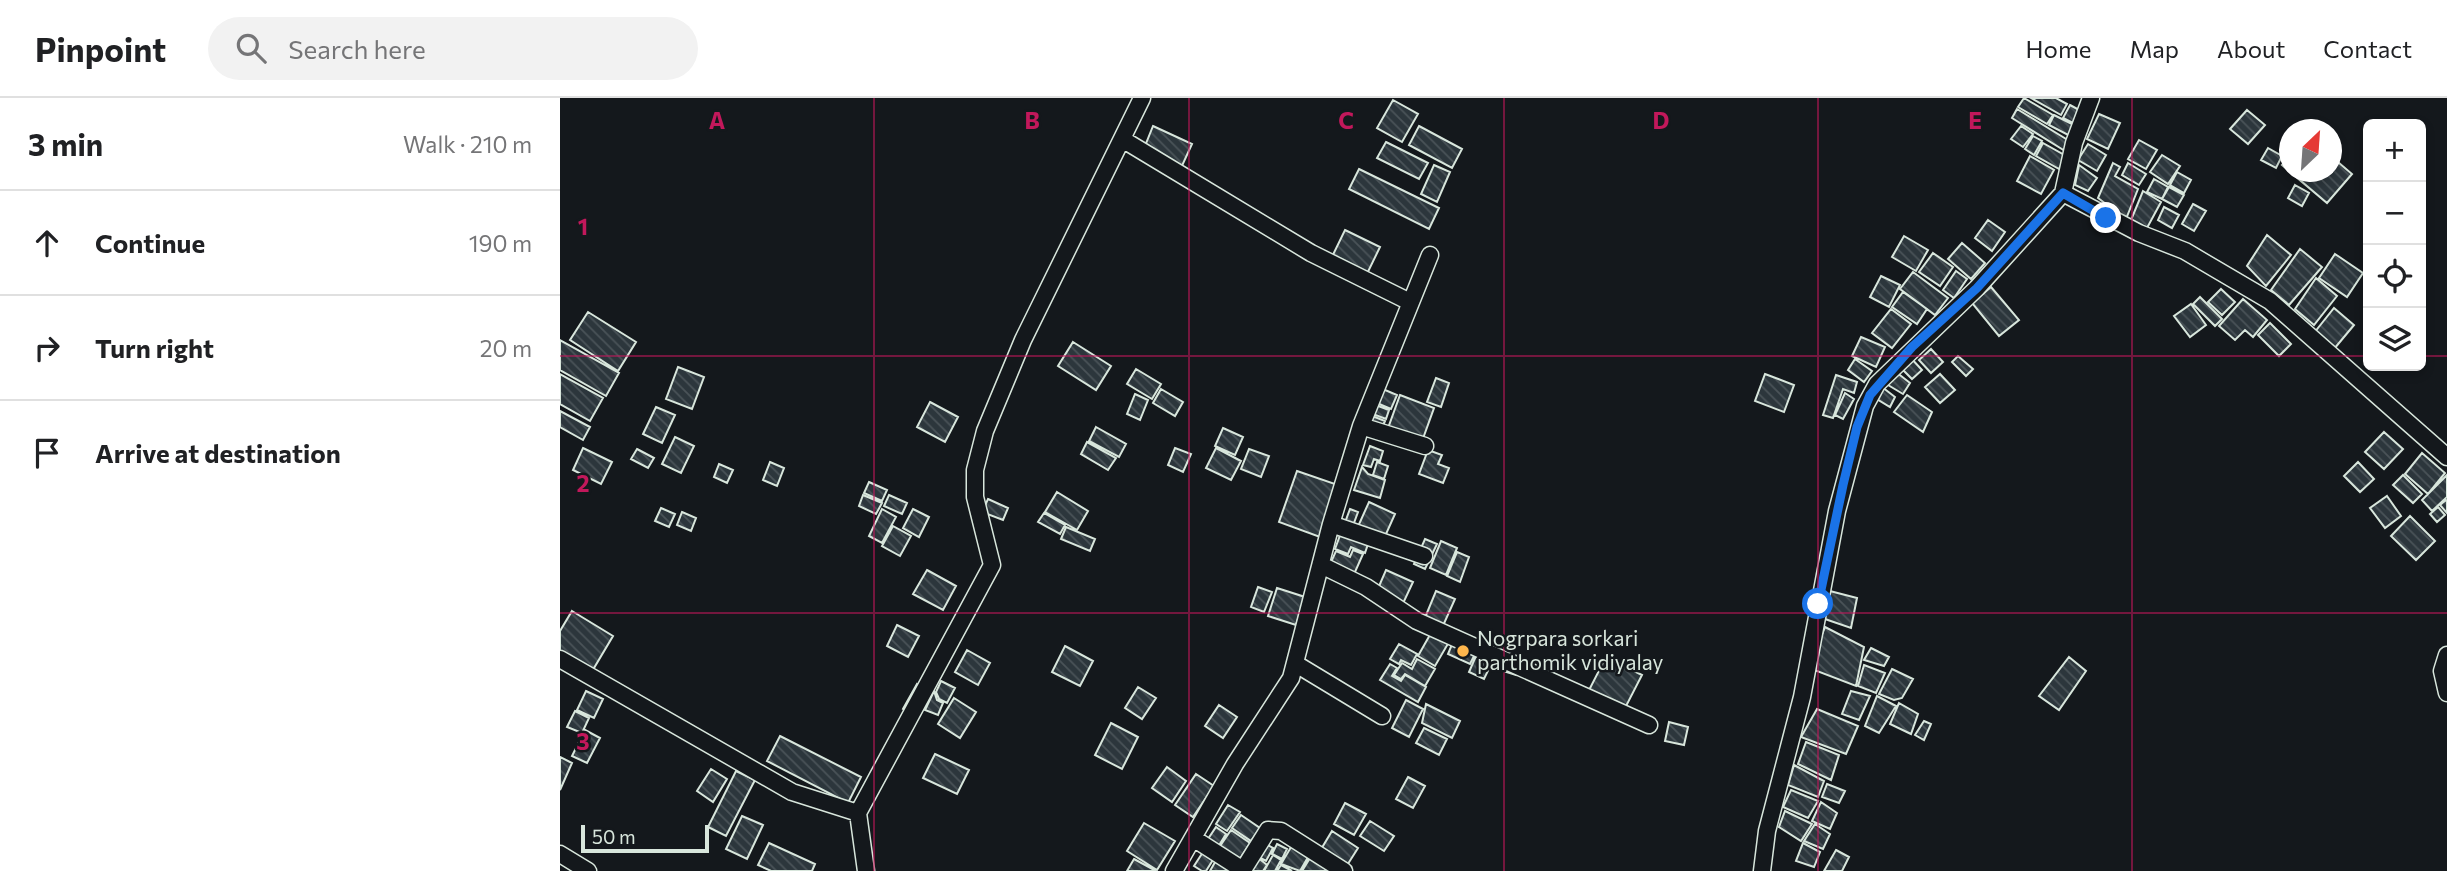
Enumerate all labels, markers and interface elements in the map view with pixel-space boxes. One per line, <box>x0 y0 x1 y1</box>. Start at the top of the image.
search box <box>208 17 698 80</box>
text: Pinpoint <box>35 28 166 69</box>
icon: search <box>232 29 270 67</box>
text: Search here <box>288 33 426 64</box>
text: Home <box>2026 34 2092 63</box>
text: Map <box>2130 34 2179 63</box>
text: About <box>2217 34 2285 63</box>
text: Contact <box>2323 34 2412 63</box>
text: A <box>709 106 726 134</box>
text: B <box>1024 106 1040 134</box>
text: C <box>1338 106 1354 134</box>
text: D <box>1653 106 1670 134</box>
text: E <box>1968 106 1982 134</box>
north arrow <box>2279 119 2342 182</box>
map controls <box>2363 119 2426 371</box>
button: + <box>2363 119 2426 182</box>
text: 3 min <box>28 125 103 162</box>
text: Walk · 210 m <box>403 130 532 158</box>
button: − <box>2363 182 2426 245</box>
route end <box>2090 202 2121 233</box>
text: 1 <box>578 212 588 240</box>
icon: ahead <box>28 224 66 262</box>
text: Continue <box>95 227 205 258</box>
text: 190 m <box>469 229 532 257</box>
button: locate <box>2363 245 2426 308</box>
button: layers <box>2363 308 2426 371</box>
icon: right <box>28 329 66 367</box>
text: Turn right <box>95 332 214 363</box>
text: 20 m <box>480 334 532 362</box>
icon: arrive <box>28 434 66 472</box>
text: Arrive at destination <box>95 437 341 468</box>
text: 2 <box>576 469 590 497</box>
route start <box>1802 588 1833 619</box>
place label: Nogrpara sorkari parthomik vidiyalay <box>1477 625 1664 674</box>
marker: Nogrpara sorkari parthomik vidiyalay <box>1455 643 1471 659</box>
text: 3 <box>576 727 590 755</box>
scale bar <box>581 822 709 854</box>
text: 50 m <box>592 825 636 848</box>

